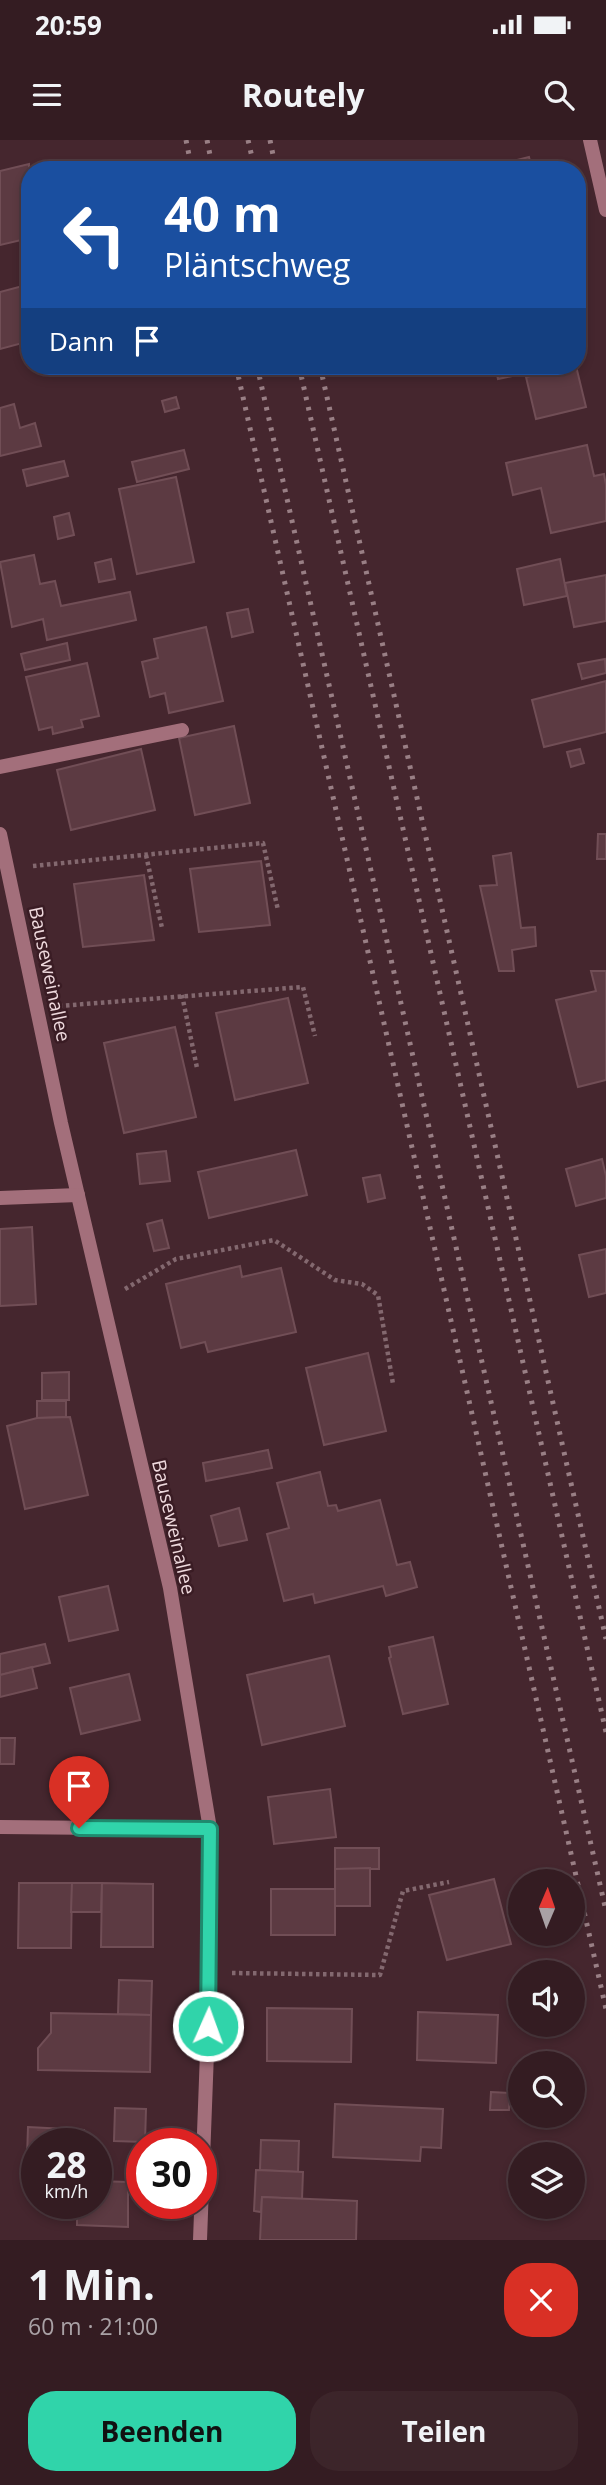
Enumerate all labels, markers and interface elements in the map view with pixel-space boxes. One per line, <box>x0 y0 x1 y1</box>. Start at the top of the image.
text: 20:59 <box>35 7 102 43</box>
text: Routely <box>242 73 364 116</box>
icon: menu <box>28 76 66 114</box>
icon: search <box>540 76 578 114</box>
text: 40 m <box>164 180 281 246</box>
icon: left <box>49 189 140 280</box>
text: Pläntschweg <box>164 243 350 286</box>
icon: arrive <box>128 322 166 360</box>
text: Dann <box>49 323 114 359</box>
street label: Bauseweinallee <box>23 904 77 1044</box>
street label: Bauseweinallee <box>146 1457 202 1597</box>
pin <box>49 1756 109 1828</box>
icon: arrive <box>60 1767 98 1805</box>
north arrow <box>508 1869 584 1946</box>
map controls <box>508 1869 585 2219</box>
button: sound <box>508 1960 585 2037</box>
position arrow <box>171 1989 245 2063</box>
button: search <box>508 2051 585 2128</box>
speed limit sign: 30 <box>126 2128 217 2219</box>
text: 28 <box>46 2141 87 2188</box>
button: layers <box>508 2142 585 2219</box>
text: km/h <box>45 2179 88 2203</box>
text: 1 Min. <box>28 2255 155 2312</box>
button: close <box>504 2263 578 2337</box>
text: 60 m · 21:00 <box>28 2310 158 2342</box>
button: Beenden <box>28 2391 296 2471</box>
button: Teilen <box>310 2391 578 2471</box>

